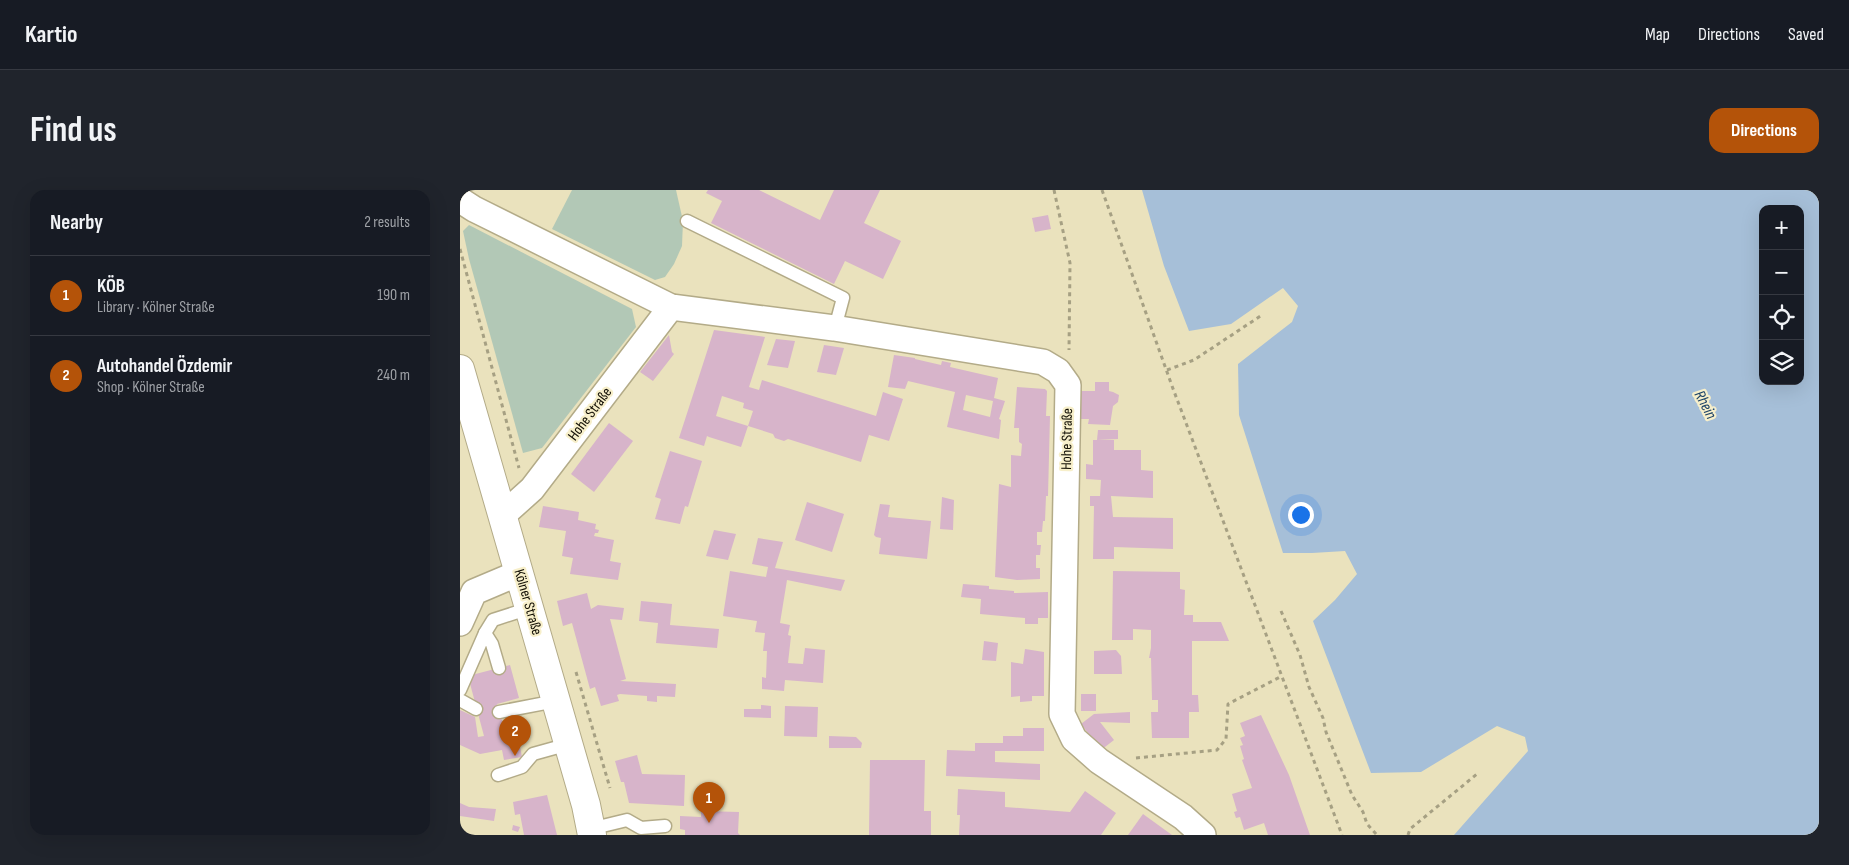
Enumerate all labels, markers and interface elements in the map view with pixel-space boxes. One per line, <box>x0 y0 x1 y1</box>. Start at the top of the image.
text: Kartio <box>25 20 77 49</box>
text: Map <box>1645 24 1670 45</box>
text: Directions <box>1698 24 1760 45</box>
text: Saved <box>1788 24 1824 45</box>
button: Directions <box>1709 108 1819 153</box>
text: Find us <box>30 109 117 152</box>
map controls <box>1759 205 1804 385</box>
button: + <box>1759 205 1804 250</box>
text: Nearby <box>50 210 103 235</box>
text: 2 results <box>364 213 410 232</box>
button: − <box>1759 250 1804 295</box>
text: KÖB <box>97 275 125 298</box>
text: 1 <box>63 286 69 305</box>
text: 190 m <box>377 286 410 305</box>
button: locate <box>1759 295 1804 340</box>
text: Library · Kölner Straße <box>97 298 215 317</box>
button: layers <box>1759 340 1804 385</box>
text: Autohandel Özdemir <box>97 355 232 378</box>
text: 2 <box>62 366 70 385</box>
text: 240 m <box>377 366 410 385</box>
text: Shop · Kölner Straße <box>97 378 205 397</box>
street label: Hohe Straße <box>564 384 616 444</box>
water label: Rhein <box>1690 387 1721 423</box>
street label: Hohe Straße <box>1057 408 1077 470</box>
your location <box>1288 502 1314 528</box>
street label: Kölner Straße <box>510 567 546 637</box>
pin: 2 <box>499 715 531 756</box>
pin: 1 <box>693 782 725 823</box>

